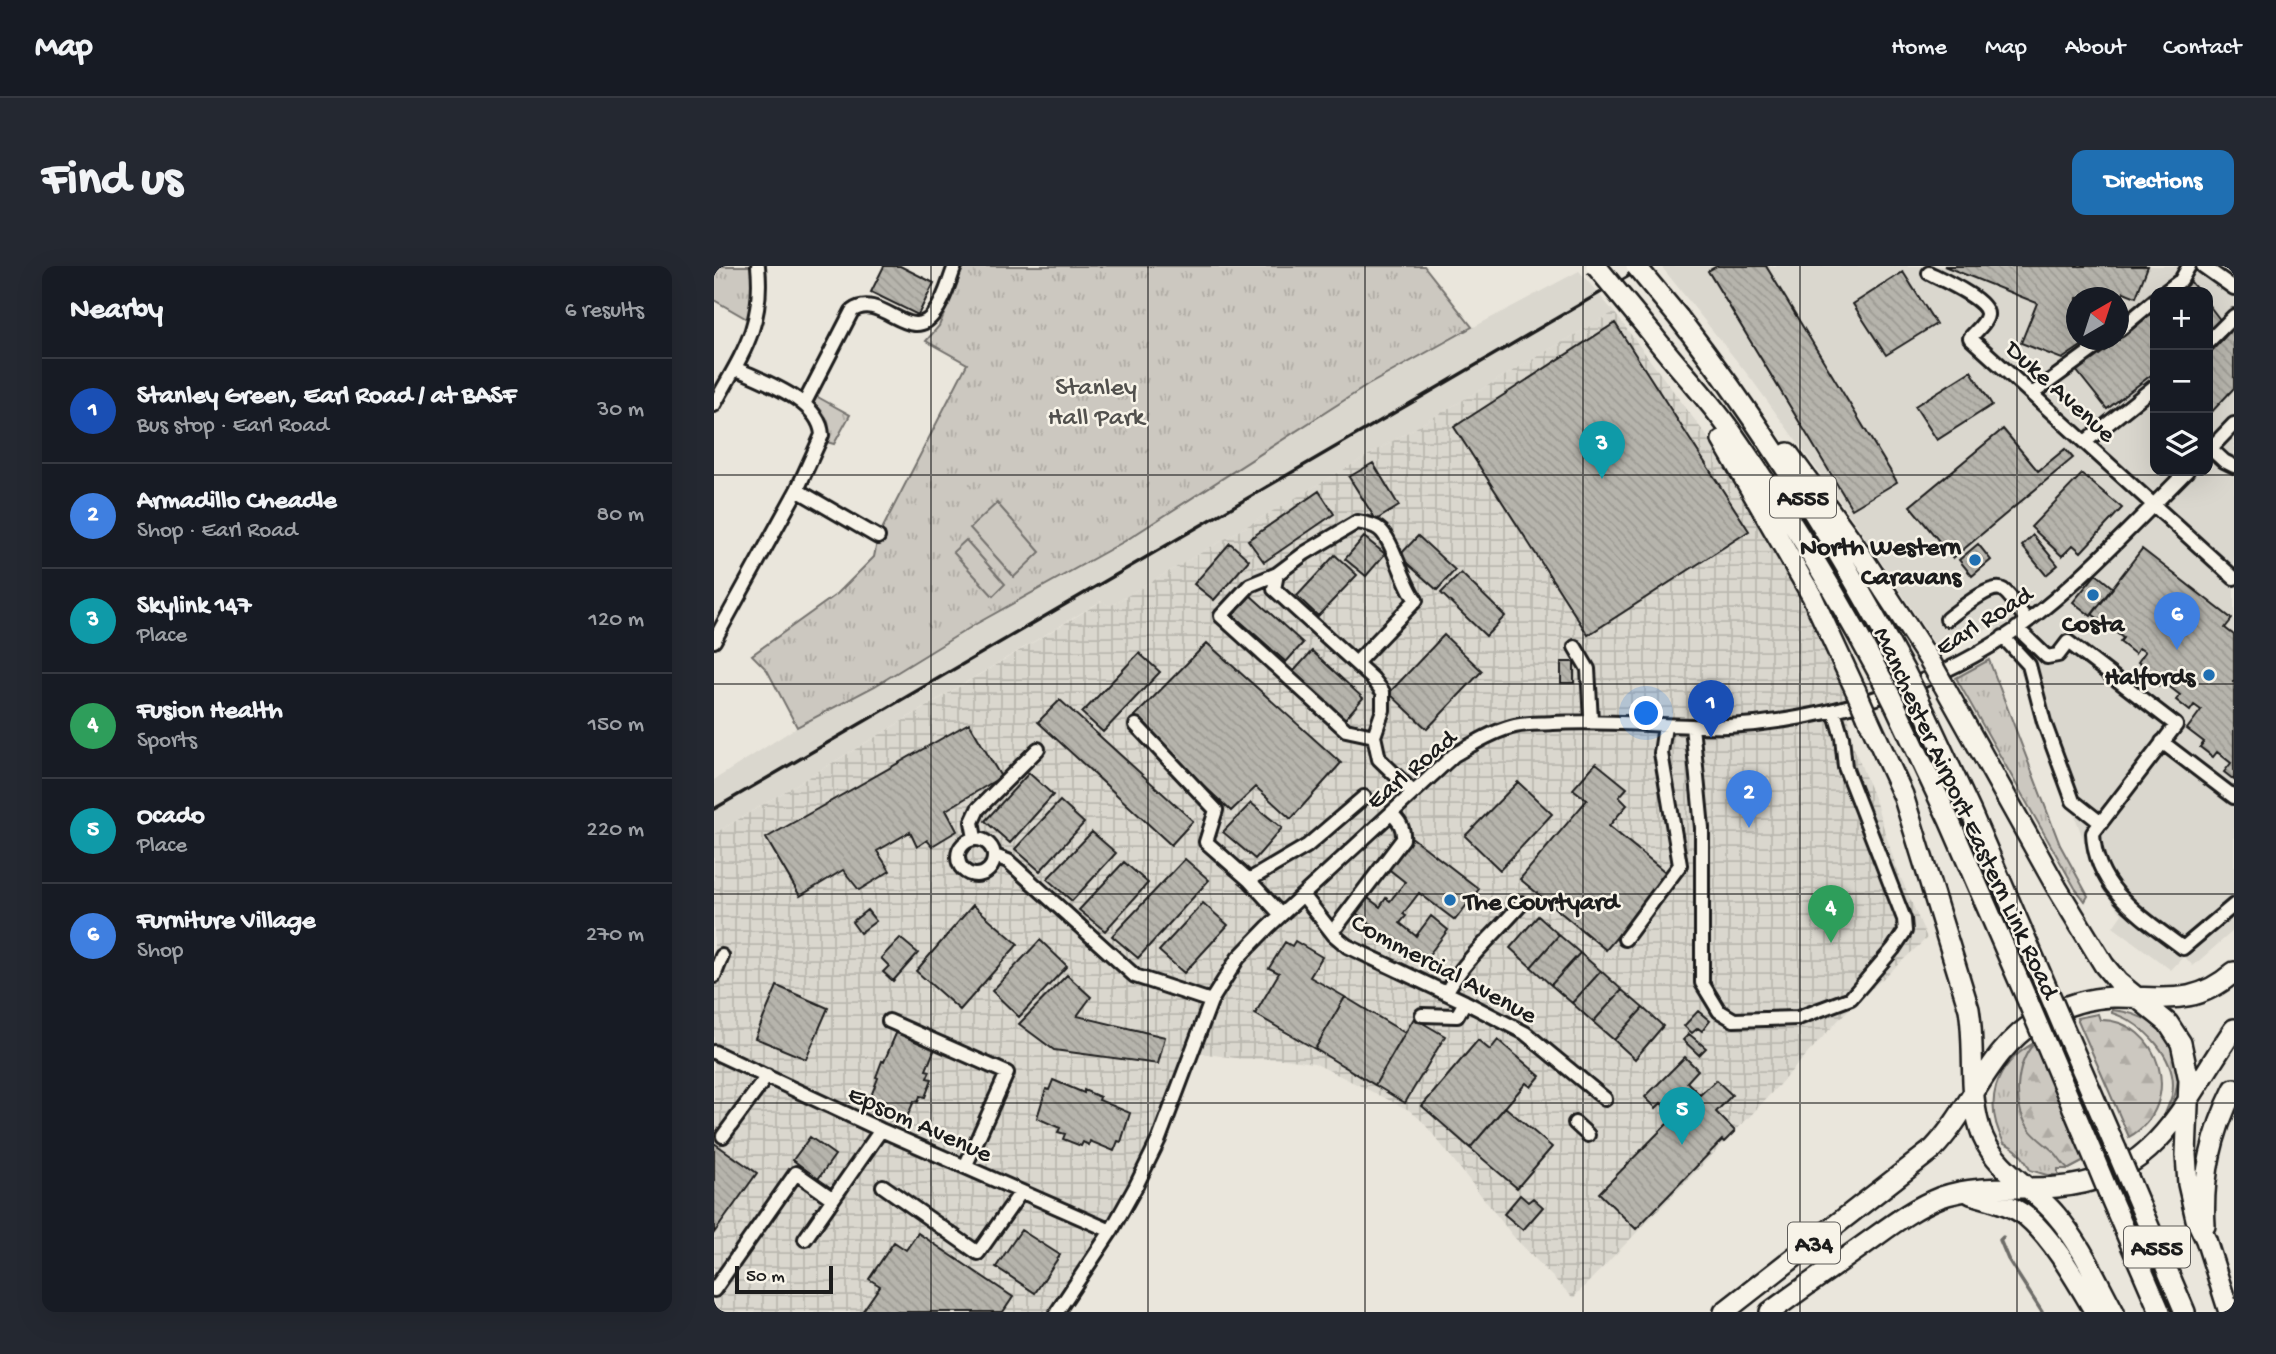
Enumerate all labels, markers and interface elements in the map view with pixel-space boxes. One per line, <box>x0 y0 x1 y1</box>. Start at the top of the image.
text: Map <box>35 29 92 67</box>
text: Home <box>1891 34 1947 63</box>
text: Map <box>1985 34 2027 63</box>
text: About <box>2065 34 2125 63</box>
text: Contact <box>2163 34 2241 63</box>
button: Directions <box>2072 150 2234 215</box>
text: Find us <box>42 153 182 211</box>
north arrow <box>2066 287 2129 350</box>
map controls <box>2150 287 2213 476</box>
button: + <box>2150 287 2213 350</box>
text: Nearby <box>70 294 163 329</box>
text: 6 results <box>565 298 644 325</box>
street label: Duke Avenue <box>1996 334 2121 452</box>
button: − <box>2150 350 2213 413</box>
park label: Stanley Hall Park <box>1048 374 1147 435</box>
text: Stanley Green, Earl Road / at BASF <box>137 382 516 413</box>
text: 1 <box>88 397 98 424</box>
text: 30 m <box>597 397 644 424</box>
text: Bus stop · Earl Road <box>137 413 329 440</box>
button: layers <box>2150 413 2213 476</box>
pin: 3 <box>1579 421 1625 479</box>
road number: A555 <box>1770 476 1836 518</box>
text: Armadillo Cheadle <box>137 487 337 518</box>
text: 2 <box>87 502 99 529</box>
text: 80 m <box>597 502 644 529</box>
text: Shop · Earl Road <box>137 518 297 545</box>
place label: North Western Caravans <box>1800 534 1962 595</box>
marker: North Western Caravans <box>1967 552 1983 568</box>
street label: Earl Road <box>1931 580 2041 665</box>
marker: Costa <box>2085 587 2101 603</box>
text: Skylink 147 <box>137 592 251 623</box>
pin: 6 <box>2154 592 2200 650</box>
text: 3 <box>87 607 99 634</box>
text: 120 m <box>589 607 644 634</box>
place label: Costa <box>2062 611 2126 642</box>
text: Place <box>137 623 187 650</box>
street label: Manchester Airport Eastern Link Road <box>1864 623 2065 1006</box>
place label: Halfords <box>2105 664 2196 695</box>
marker: Halfords <box>2201 667 2217 683</box>
pin: 1 <box>1688 680 1734 738</box>
your location <box>1629 696 1663 730</box>
text: Fusion Health <box>137 697 283 728</box>
text: 4 <box>88 712 98 739</box>
text: 150 m <box>588 712 644 739</box>
street label: Earl Road <box>1361 724 1466 818</box>
text: Sports <box>137 728 197 755</box>
pin: 2 <box>1726 770 1772 828</box>
text: Ocado <box>137 802 205 833</box>
text: 5 <box>87 817 99 844</box>
text: 220 m <box>587 817 644 844</box>
text: Place <box>137 833 187 860</box>
pin: 4 <box>1808 885 1854 943</box>
place label: The Courtyard <box>1462 889 1622 920</box>
marker: The Courtyard <box>1442 892 1458 908</box>
text: Furniture Village <box>137 907 316 938</box>
street label: Commercial Avenue <box>1345 909 1542 1033</box>
text: 6 <box>87 922 99 949</box>
text: 270 m <box>586 922 644 949</box>
text: Shop <box>137 938 183 965</box>
street label: Epsom Avenue <box>842 1080 997 1172</box>
pin: 5 <box>1659 1087 1705 1145</box>
road number: A34 <box>1788 1223 1840 1264</box>
road number: A555 <box>2124 1226 2190 1267</box>
scale bar <box>735 1263 833 1295</box>
text: 50 m <box>746 1266 785 1289</box>

